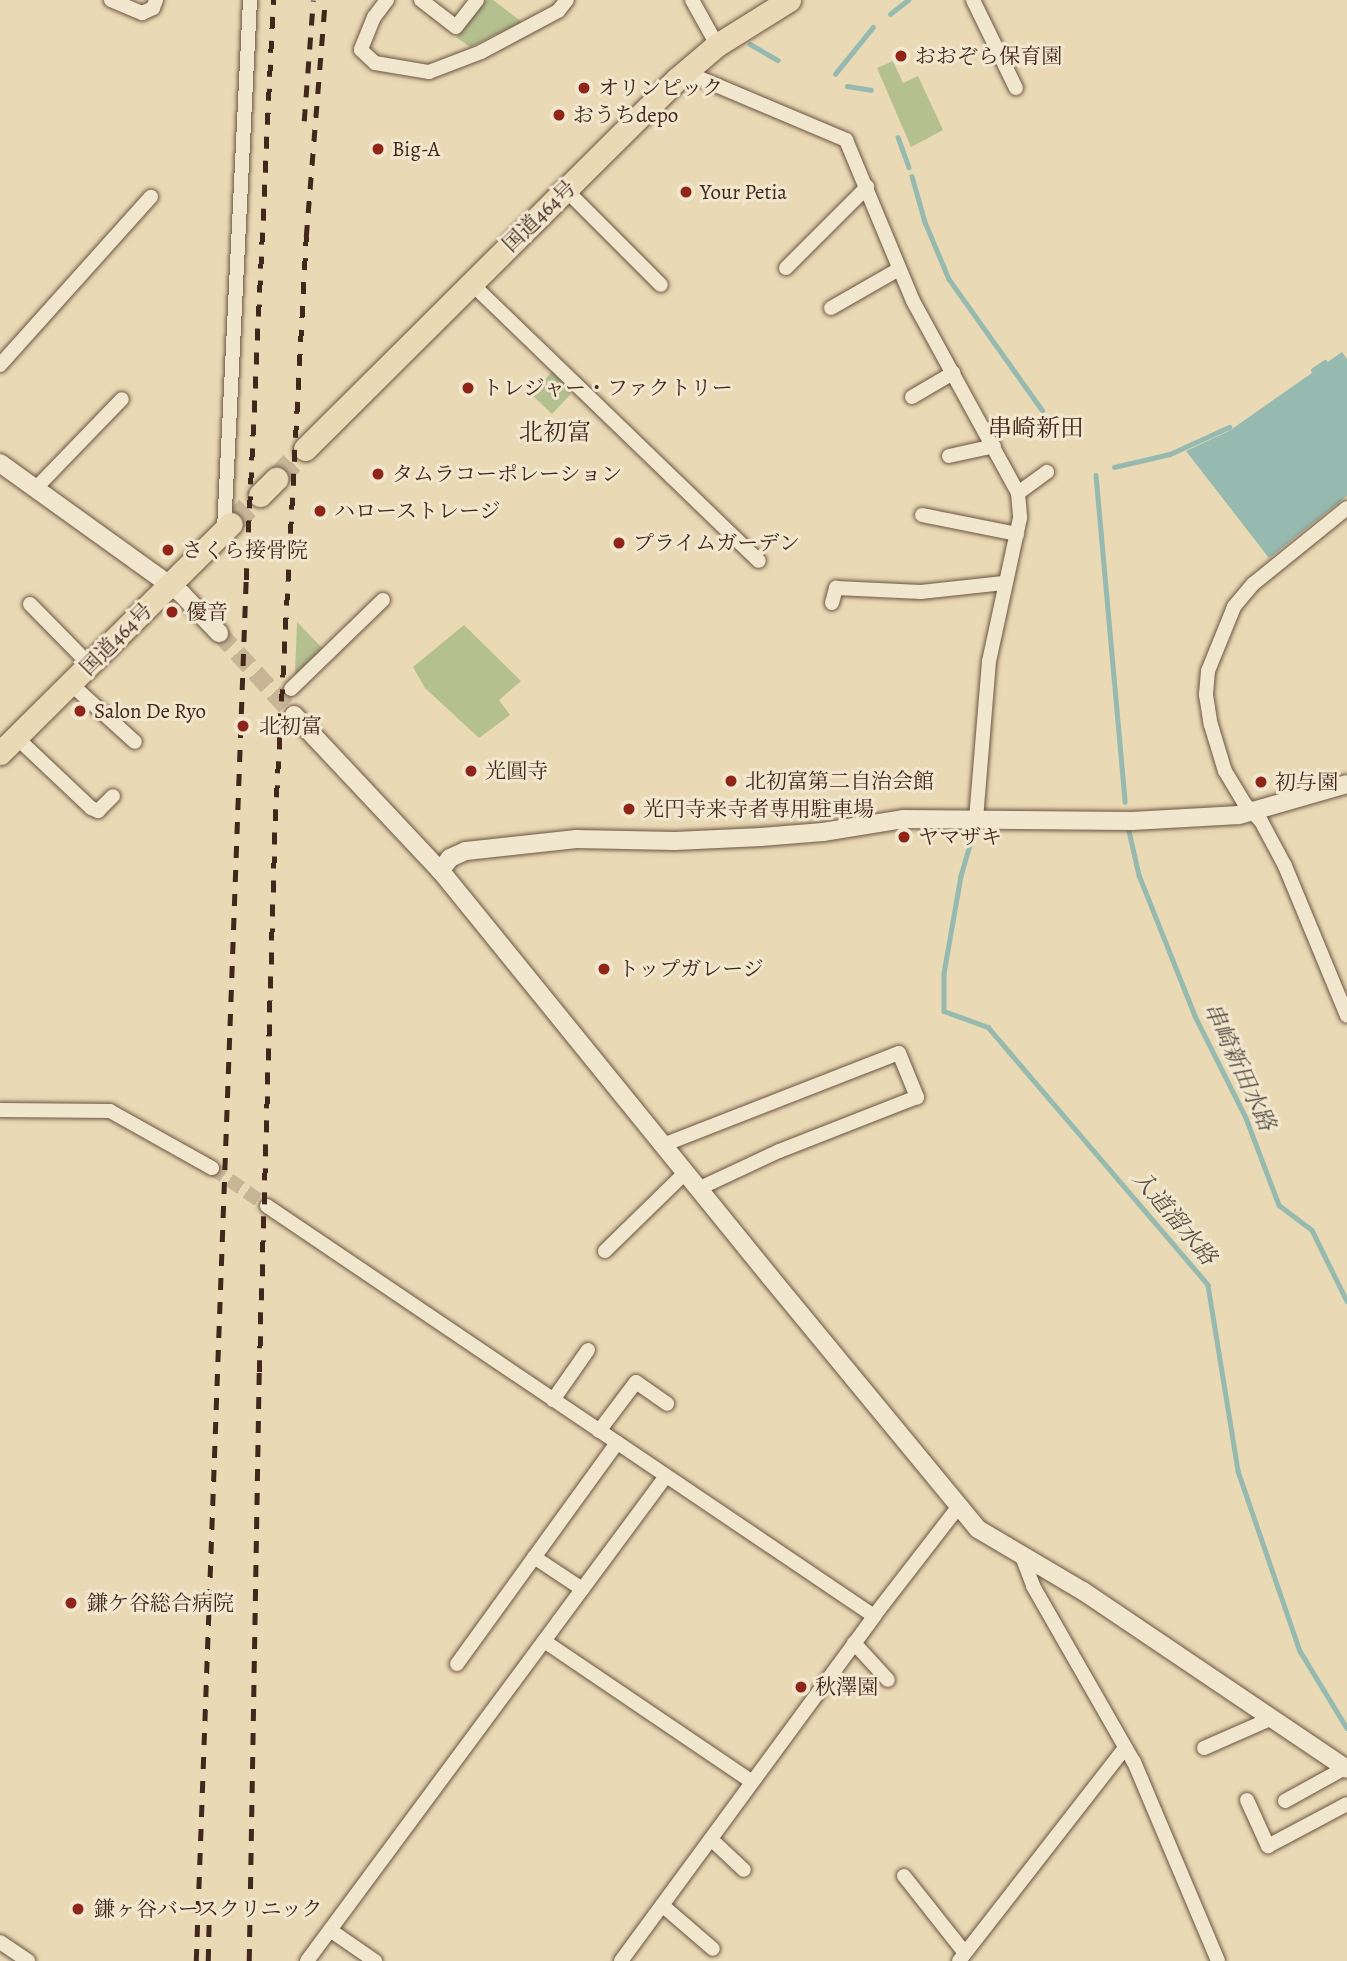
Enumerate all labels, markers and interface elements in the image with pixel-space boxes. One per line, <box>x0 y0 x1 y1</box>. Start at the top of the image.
place label: おおぞら保育園 <box>915 43 1062 69</box>
marker: おおぞら保育園 <box>893 48 909 64</box>
place label: オリンピック <box>598 75 724 101</box>
marker: オリンピック <box>576 80 592 96</box>
place label: おうちdepo <box>573 102 678 128</box>
marker: おうちdepo <box>551 107 567 123</box>
place label: Big-A <box>392 136 440 162</box>
marker: Big-A <box>370 141 386 157</box>
street label: 国道464号 <box>497 175 581 257</box>
place label: Your Petia <box>700 179 787 205</box>
marker: Your Petia <box>678 184 694 200</box>
place label: トレジャー・ファクトリー <box>482 375 734 401</box>
marker: トレジャー・ファクトリー <box>460 380 476 396</box>
district label: 串崎新田 <box>988 415 1084 443</box>
district label: 北初富 <box>519 419 591 447</box>
place label: タムラコーポレーション <box>392 461 623 487</box>
marker: タムラコーポレーション <box>370 466 386 482</box>
place label: ハローストレージ <box>334 498 502 524</box>
marker: ハローストレージ <box>312 503 328 519</box>
place label: プライムガーデン <box>633 530 801 556</box>
marker: プライムガーデン <box>611 535 627 551</box>
place label: さくら接骨院 <box>182 537 308 563</box>
marker: さくら接骨院 <box>160 542 176 558</box>
street label: 国道464号 <box>75 598 157 680</box>
place label: 優音 <box>186 599 228 625</box>
marker: 優音 <box>164 604 180 620</box>
place label: Salon De Ryo <box>94 698 206 724</box>
marker: Salon De Ryo <box>72 703 88 719</box>
place label: 北初富 <box>259 713 322 739</box>
marker: 北初富 <box>233 716 253 736</box>
place label: 光圓寺 <box>485 758 548 784</box>
marker: 光圓寺 <box>463 763 479 779</box>
place label: 北初富第二自治会館 <box>745 768 934 794</box>
place label: 初与園 <box>1275 769 1338 795</box>
marker: 北初富第二自治会館 <box>723 773 739 789</box>
marker: 初与園 <box>1253 774 1269 790</box>
place label: 光円寺来寺者専用駐車場 <box>643 796 874 822</box>
marker: 光円寺来寺者専用駐車場 <box>621 801 637 817</box>
place label: ヤマザキ <box>918 824 1002 850</box>
marker: ヤマザキ <box>896 829 912 845</box>
place label: トップガレージ <box>618 956 765 982</box>
marker: トップガレージ <box>596 961 612 977</box>
water label: 串崎新田水路 <box>1197 999 1281 1135</box>
water label: 入道溜水路 <box>1126 1165 1222 1271</box>
place label: 鎌ケ谷総合病院 <box>87 1590 234 1616</box>
marker: 鎌ケ谷総合病院 <box>61 1593 81 1613</box>
place label: 秋澤園 <box>815 1674 878 1700</box>
marker: 秋澤園 <box>793 1679 809 1695</box>
place label: 鎌ヶ谷バースクリニック <box>94 1896 325 1922</box>
marker: 鎌ヶ谷バースクリニック <box>68 1899 88 1919</box>

